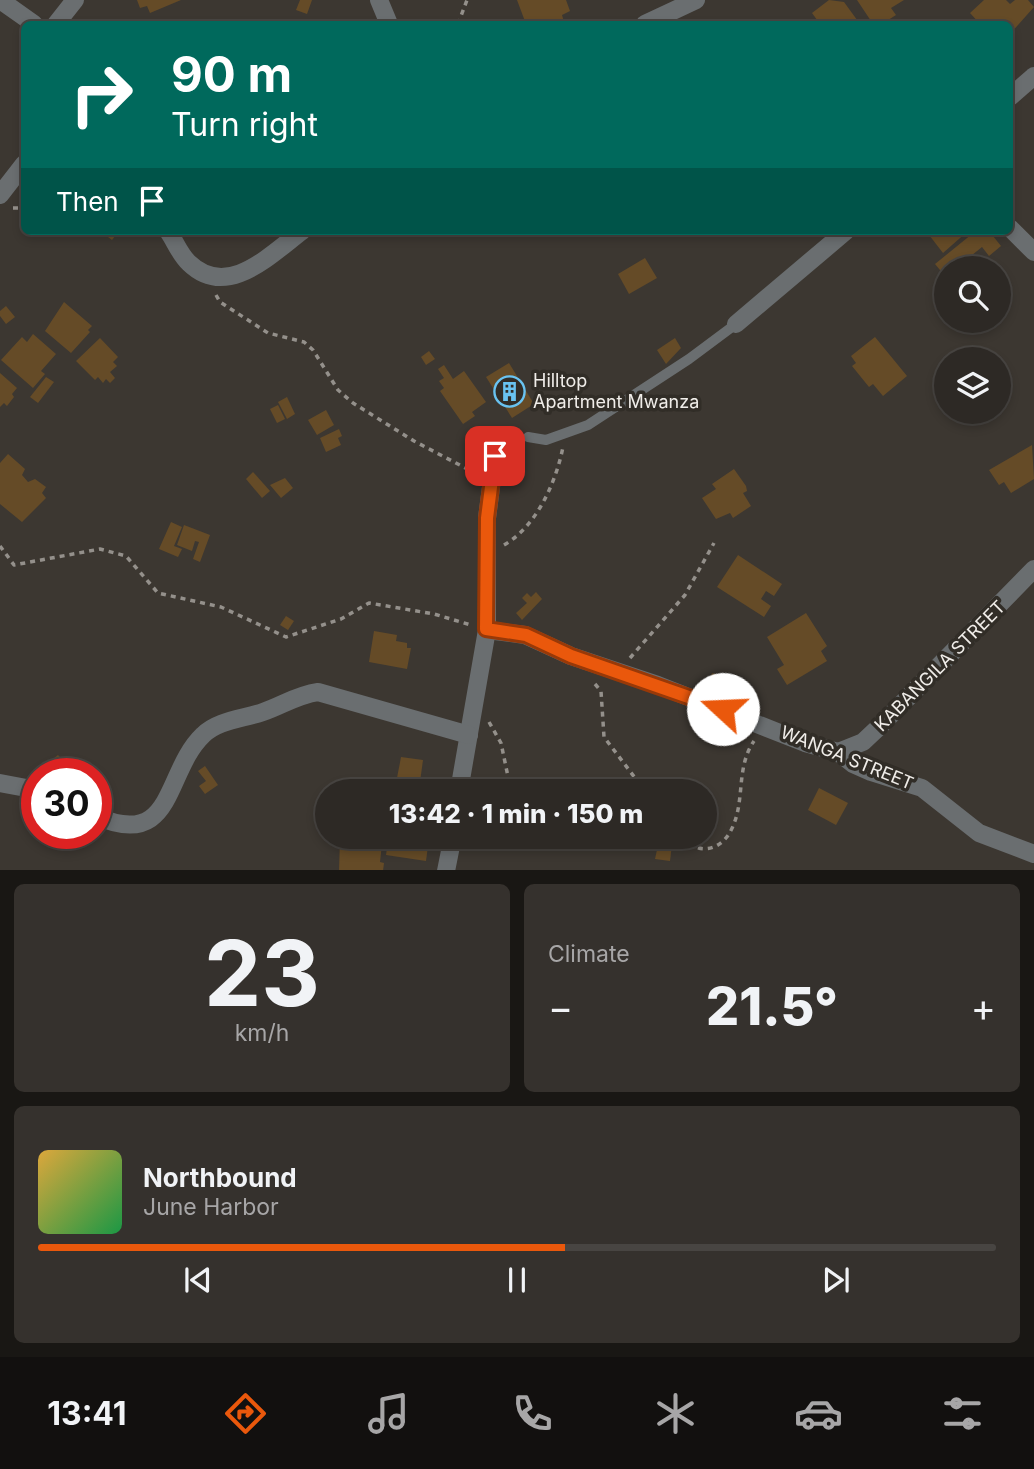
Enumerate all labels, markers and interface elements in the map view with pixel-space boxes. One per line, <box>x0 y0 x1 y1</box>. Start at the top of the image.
text: 90 m <box>171 45 292 104</box>
icon: right <box>56 49 147 140</box>
text: Turn right <box>171 105 318 144</box>
icon: arrive <box>133 182 171 220</box>
text: Then <box>56 186 119 217</box>
map controls <box>934 256 1011 424</box>
button: search <box>934 256 1011 333</box>
button: layers <box>934 347 1011 424</box>
place label: Hilltop Apartment Mwanza <box>533 370 699 412</box>
building icon: Hilltop Apartment Mwanza <box>493 374 527 408</box>
pin <box>465 426 525 486</box>
icon: arrive <box>476 437 514 475</box>
street label: KABANGILA STREET <box>870 596 1009 735</box>
position arrow <box>686 672 760 746</box>
street label: WANGA STREET <box>778 721 917 794</box>
speed limit sign: 30 <box>21 758 112 849</box>
text: 13:42 · 1 min · 150 m <box>389 798 643 829</box>
text: 23 <box>204 918 320 1028</box>
text: Climate <box>548 940 630 968</box>
text: 21.5° <box>706 975 838 1038</box>
text: − <box>548 984 573 1030</box>
text: + <box>971 984 996 1030</box>
text: km/h <box>235 1019 289 1047</box>
text: Northbound <box>143 1162 297 1193</box>
text: June Harbor <box>143 1193 279 1221</box>
icon: previous <box>179 1261 217 1299</box>
icon: pause <box>498 1261 536 1299</box>
icon: next <box>817 1261 855 1299</box>
icon: directions <box>221 1389 270 1438</box>
icon: music <box>364 1389 413 1438</box>
icon: phone <box>508 1389 557 1438</box>
icon: climate <box>651 1389 700 1438</box>
icon: car <box>794 1389 843 1438</box>
icon: filters <box>938 1389 987 1438</box>
text: 13:41 <box>47 1394 127 1433</box>

